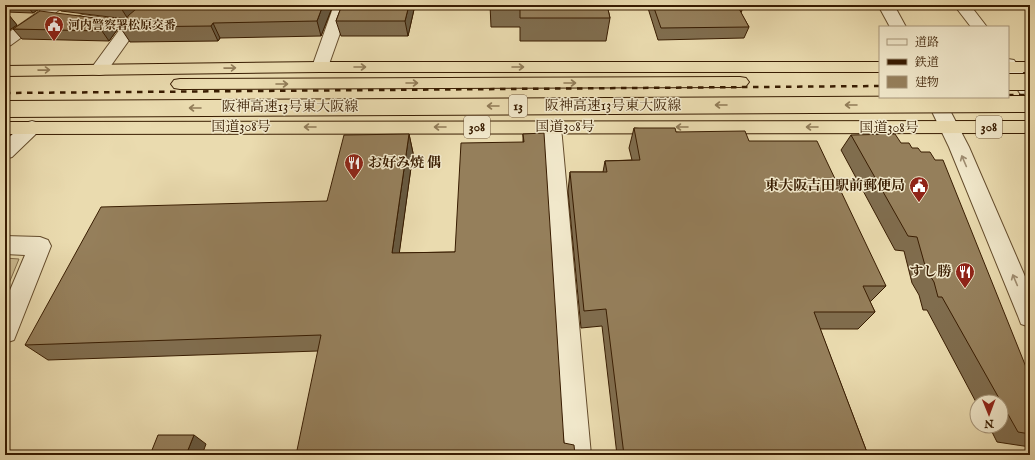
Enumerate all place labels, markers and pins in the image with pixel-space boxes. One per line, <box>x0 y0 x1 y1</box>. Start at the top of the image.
public building icon: 河内警察署松原交番 <box>43 14 65 42</box>
place label: 河内警察署松原交番 <box>68 18 176 33</box>
restaurant icon: お好み焼 偶 <box>343 152 365 180</box>
place label: お好み焼 偶 <box>368 154 441 172</box>
public building icon: 東大阪吉田駅前郵便局 <box>908 175 930 203</box>
place label: 東大阪吉田駅前郵便局 <box>765 177 905 195</box>
restaurant icon: すし勝 <box>954 261 976 289</box>
place label: すし勝 <box>909 263 952 281</box>

